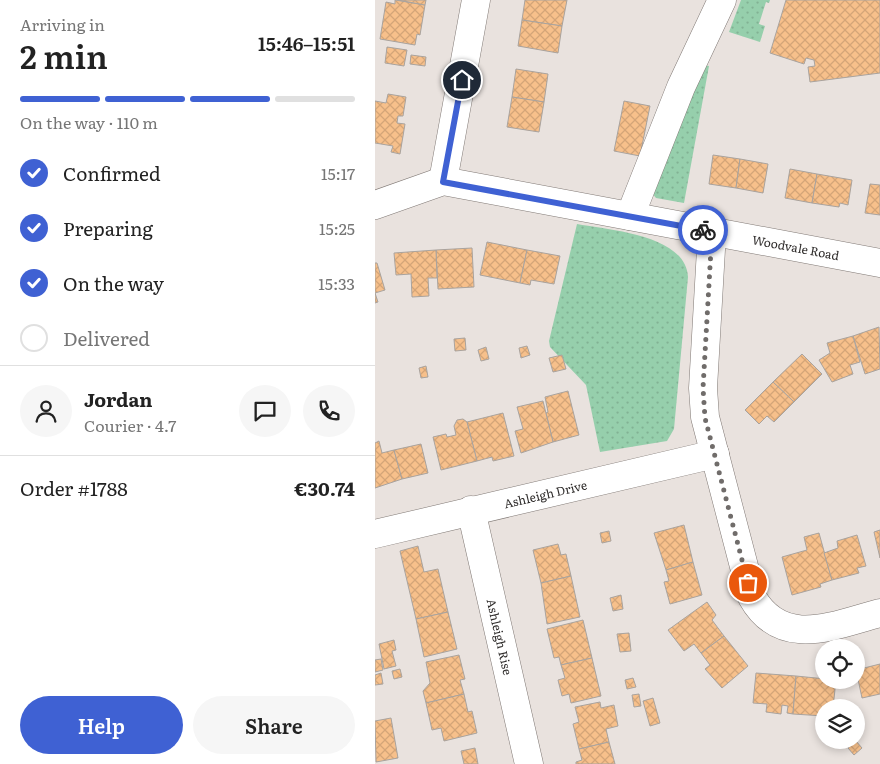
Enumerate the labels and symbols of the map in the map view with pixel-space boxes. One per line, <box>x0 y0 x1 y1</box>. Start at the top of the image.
pin <box>441 59 483 101</box>
courier <box>678 205 728 255</box>
street label: Woodvale Road <box>751 230 841 264</box>
street label: Ashleigh Drive <box>502 475 589 512</box>
pin <box>727 562 769 604</box>
street label: Ashleigh Rise <box>483 597 517 677</box>

